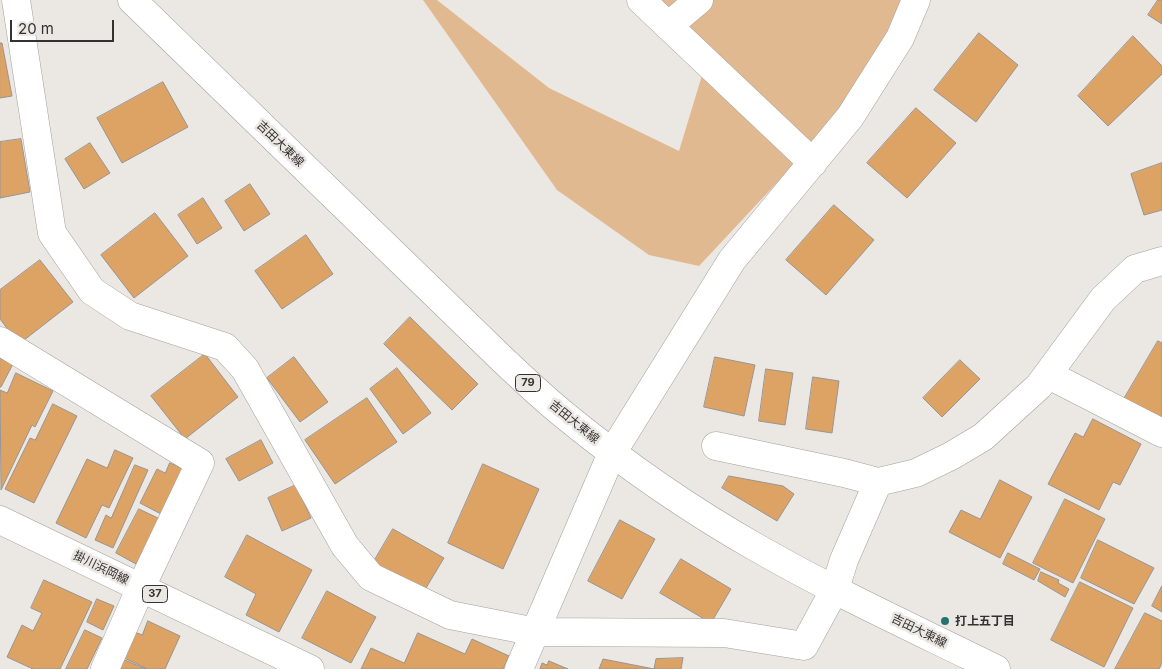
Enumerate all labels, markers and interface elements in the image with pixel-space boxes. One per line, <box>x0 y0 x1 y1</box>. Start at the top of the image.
scale bar <box>12 10 116 42</box>
text: 20 m <box>18 19 54 38</box>
street label: 吉田大東線 <box>253 118 307 170</box>
road number: 79 <box>516 374 540 392</box>
street label: 吉田大東線 <box>546 398 602 446</box>
street label: 掛川浜岡線 <box>71 548 131 588</box>
road number: 37 <box>142 586 168 602</box>
street label: 吉田大東線 <box>889 611 949 651</box>
place label: 打上五丁目 <box>955 614 1015 628</box>
marker: 打上五丁目 <box>939 615 951 627</box>

